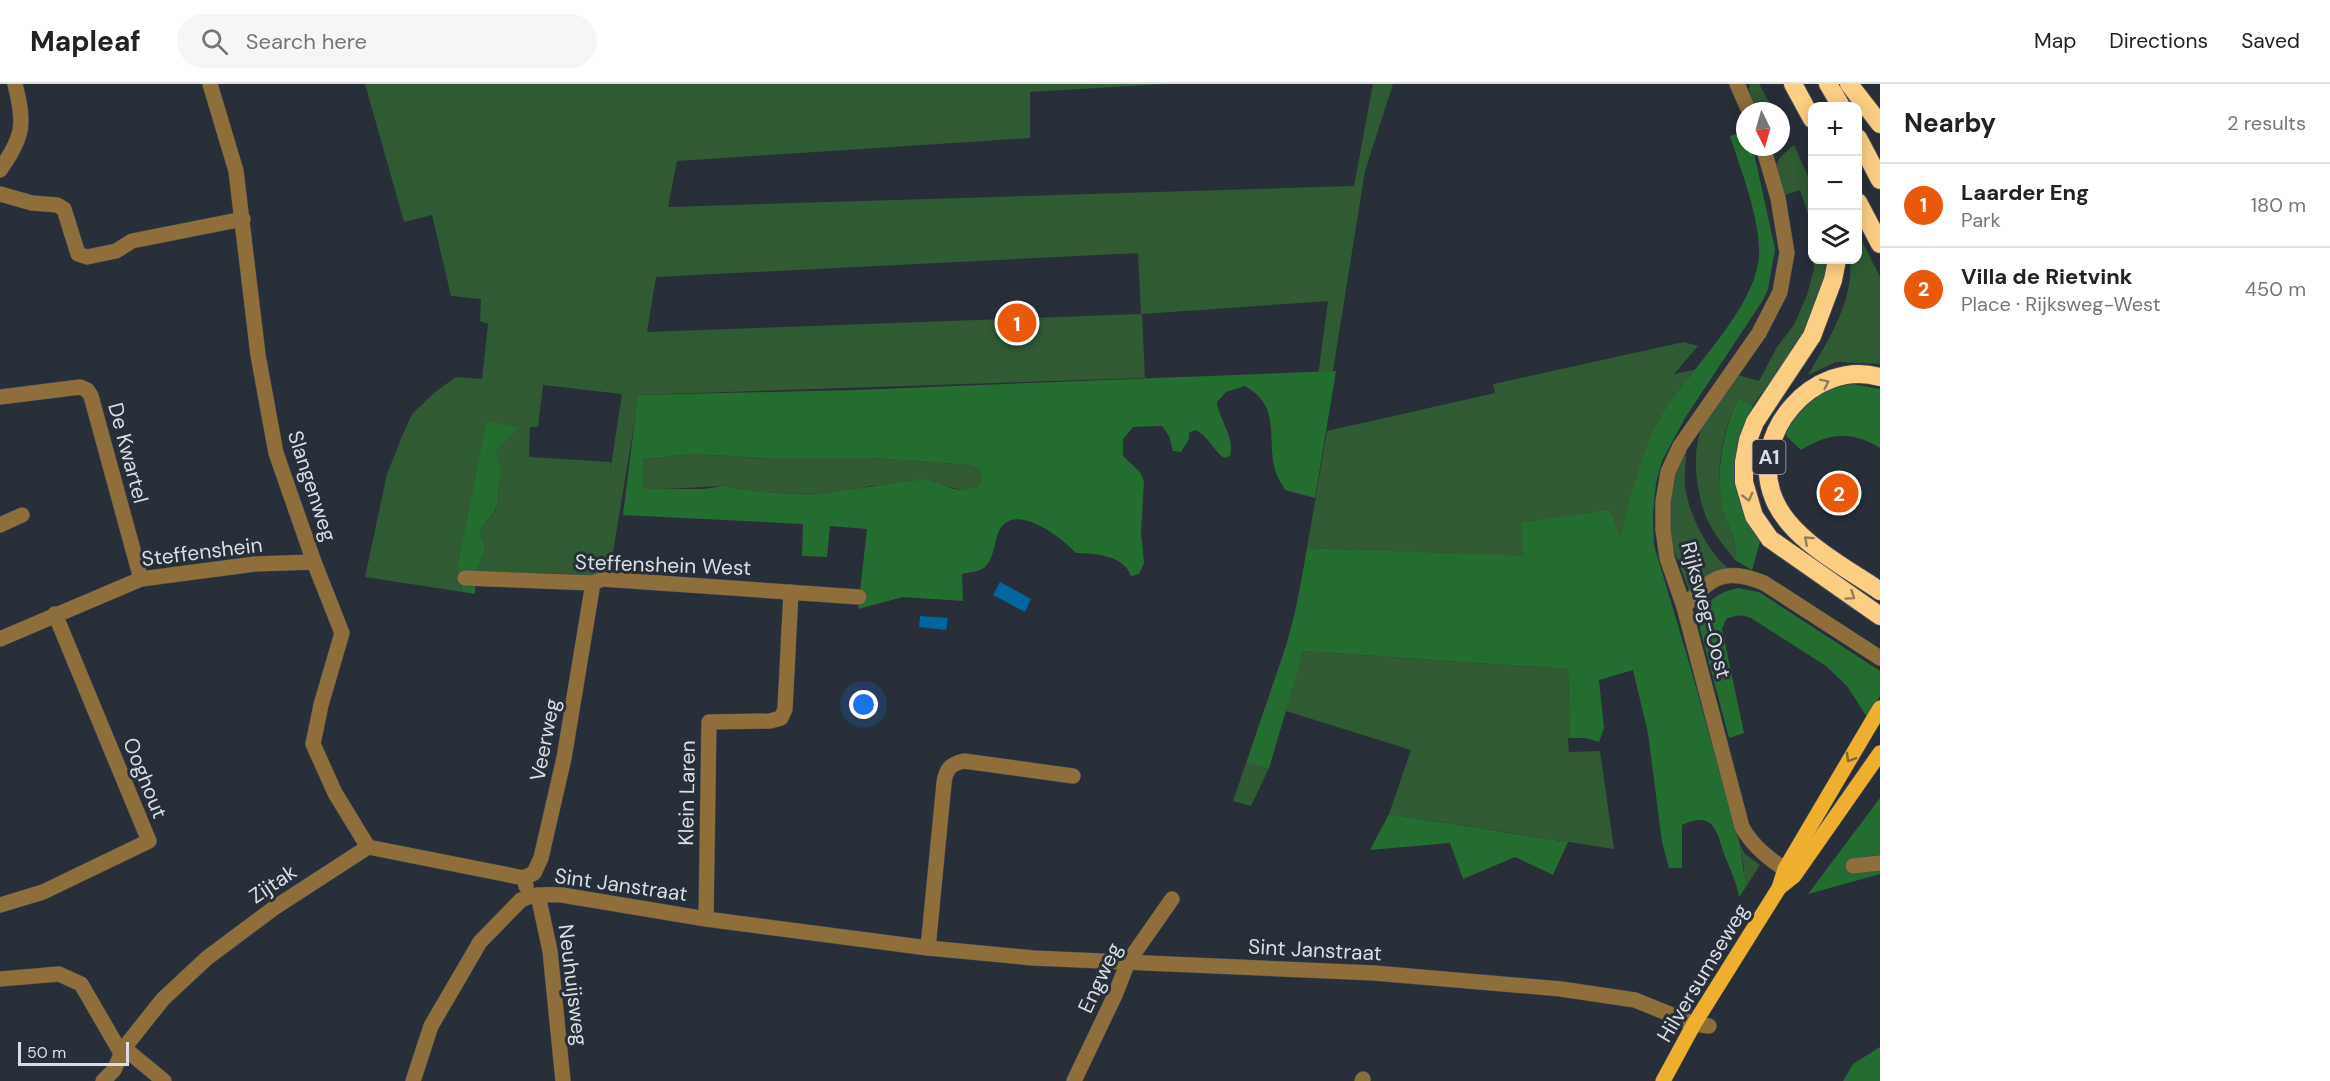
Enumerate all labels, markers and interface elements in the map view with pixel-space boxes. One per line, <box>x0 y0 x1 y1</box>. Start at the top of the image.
search box <box>177 14 597 68</box>
text: Mapleaf <box>30 23 141 60</box>
icon: search <box>198 25 231 58</box>
text: Search here <box>246 27 367 56</box>
text: Map <box>2034 27 2076 55</box>
text: Directions <box>2109 27 2208 55</box>
text: Saved <box>2241 27 2300 55</box>
north arrow <box>1736 102 1790 156</box>
map controls <box>1808 102 1862 264</box>
button: + <box>1808 102 1862 156</box>
text: Nearby <box>1904 106 1996 140</box>
text: 2 results <box>2227 110 2306 136</box>
button: − <box>1808 156 1862 210</box>
text: Laarder Eng <box>1961 178 2089 207</box>
text: 1 <box>1920 192 1927 218</box>
text: 180 m <box>2251 192 2306 218</box>
text: Park <box>1961 207 2001 233</box>
button: layers <box>1808 210 1862 264</box>
text: Villa de Rietvink <box>1961 262 2132 291</box>
text: 2 <box>1918 276 1929 302</box>
text: 450 m <box>2245 276 2306 302</box>
text: Place · Rijksweg-West <box>1961 291 2161 317</box>
pin: 1 <box>998 300 1036 346</box>
one-way arrow <box>1819 379 1830 391</box>
street label: De Kwartel <box>101 400 155 506</box>
street label: Slangenweg <box>281 427 343 545</box>
road number: A1 <box>1752 440 1786 474</box>
pin: 2 <box>1820 470 1858 516</box>
one-way arrow <box>1741 492 1753 502</box>
street label: Steffenshein <box>140 531 264 573</box>
one-way arrow <box>1804 536 1814 547</box>
street label: Rijksweg-Oost <box>1674 539 1738 681</box>
street label: Steffenshein West <box>574 548 752 582</box>
one-way arrow <box>1844 589 1855 600</box>
your location <box>849 690 878 719</box>
street label: Veerweg <box>523 696 567 784</box>
street label: Ooghout <box>116 733 174 823</box>
street label: Klein Laren <box>672 740 702 846</box>
one-way arrow <box>1846 752 1857 762</box>
street label: Zijtak <box>244 858 303 910</box>
street label: Sint Janstraat <box>553 862 689 908</box>
street label: Hilversumseweg <box>1651 898 1756 1047</box>
street label: Neuhuijsweg <box>552 923 594 1048</box>
street label: Sint Janstraat <box>1247 933 1383 967</box>
street label: Engweg <box>1071 938 1129 1018</box>
scale bar <box>18 1039 129 1066</box>
text: 50 m <box>27 1042 66 1063</box>

